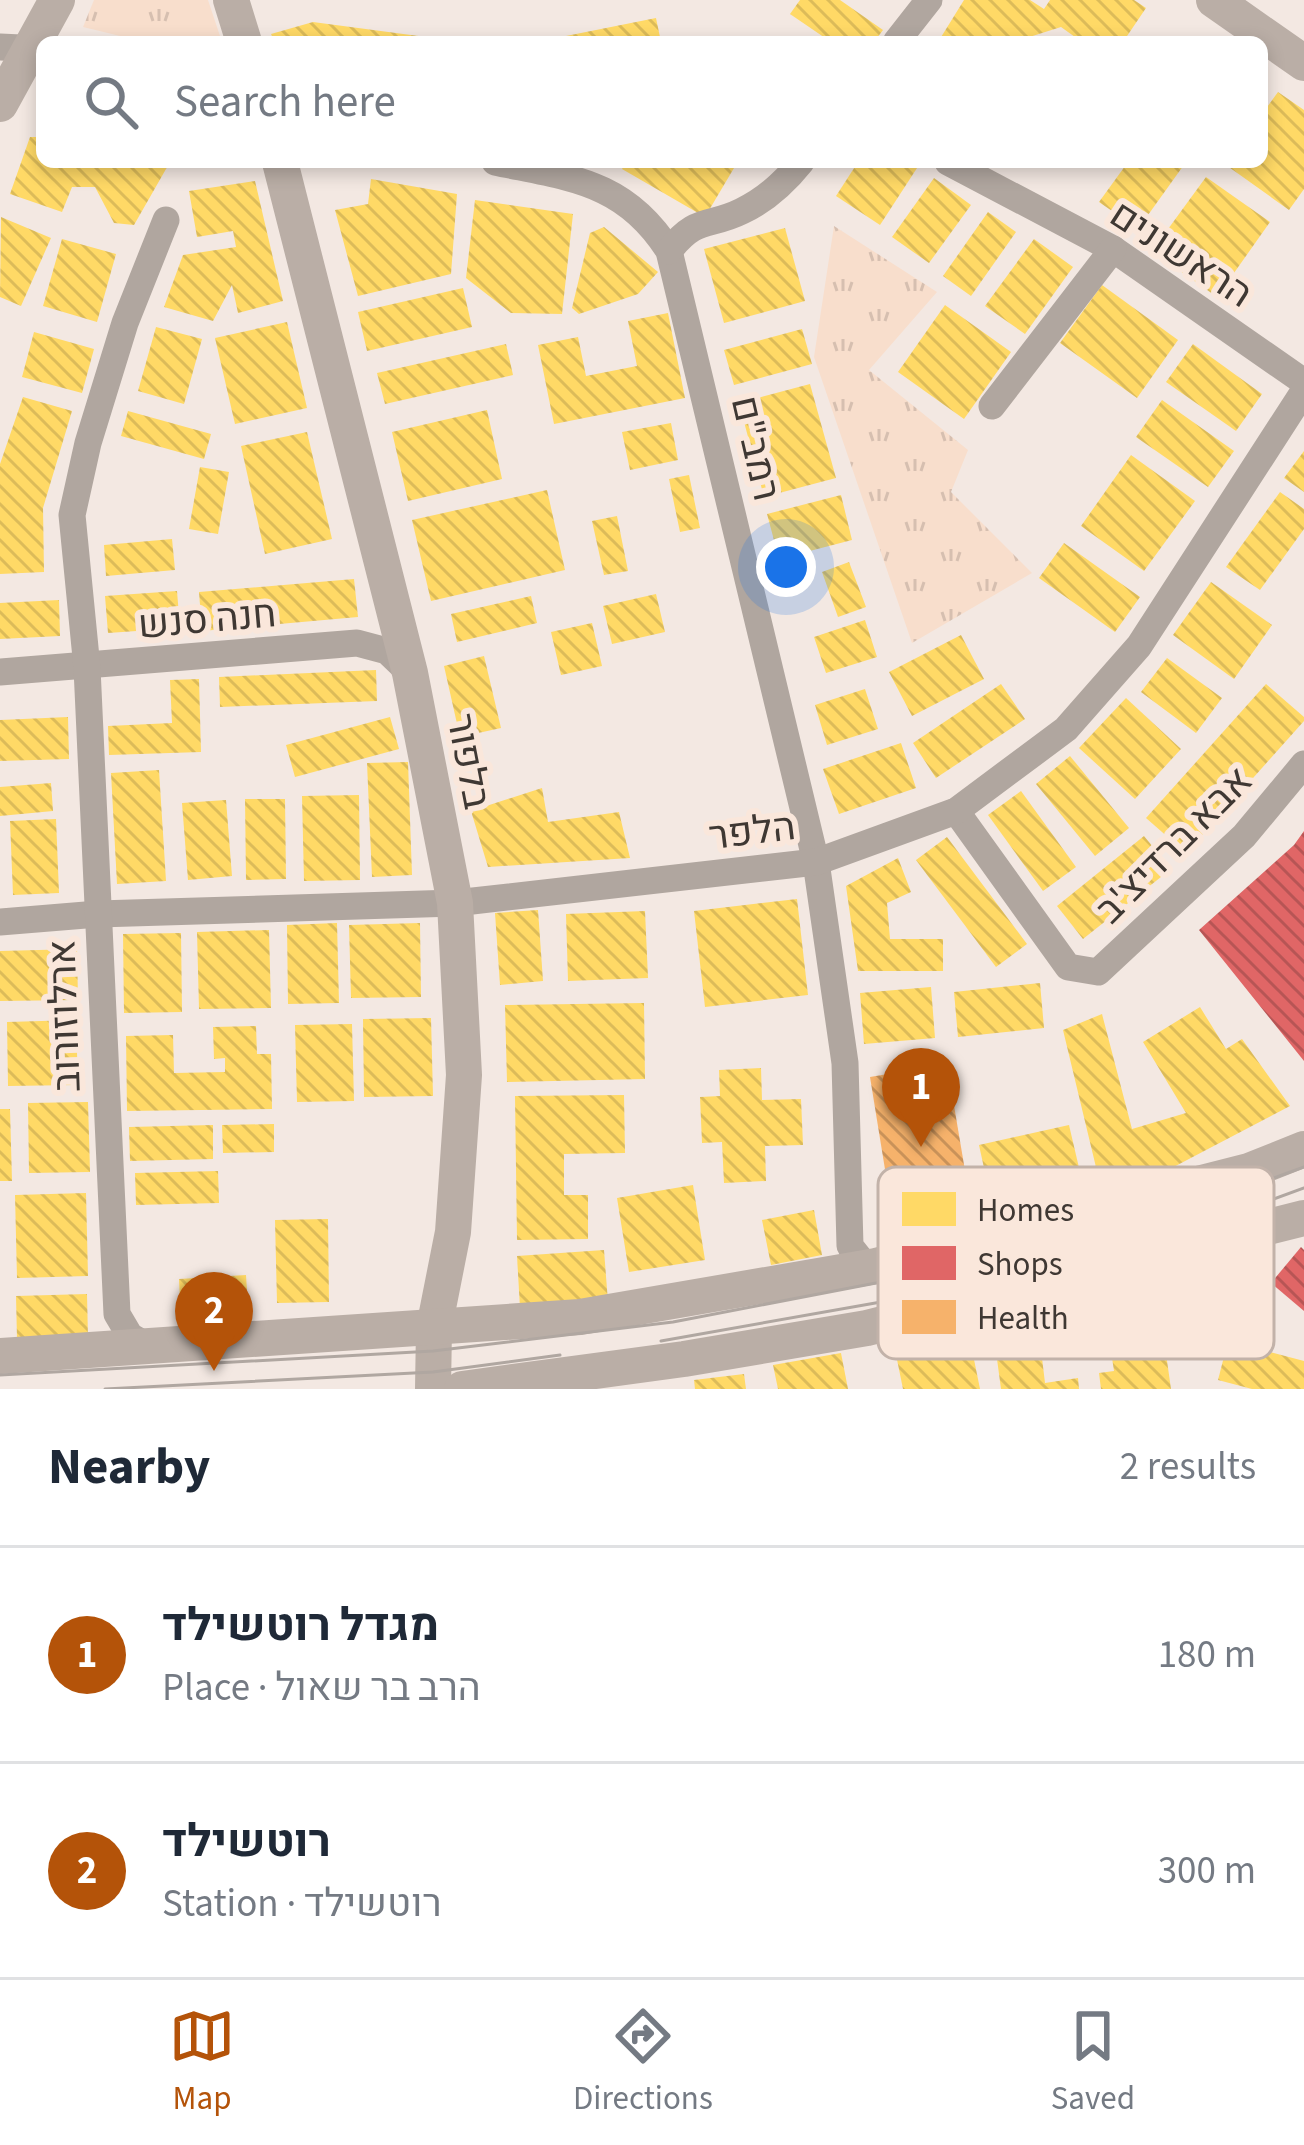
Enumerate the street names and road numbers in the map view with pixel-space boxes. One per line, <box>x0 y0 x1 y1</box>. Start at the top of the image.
street label: הראשונים <box>1098 188 1263 322</box>
street label: רמב"ם <box>716 391 794 506</box>
street label: חנה סנש <box>136 586 279 654</box>
street label: בלפור <box>431 709 505 814</box>
street label: אבא ברדיצ'ב <box>1083 754 1266 937</box>
street label: הלפר <box>706 799 799 865</box>
street label: ארלוזורוב <box>34 939 96 1093</box>

